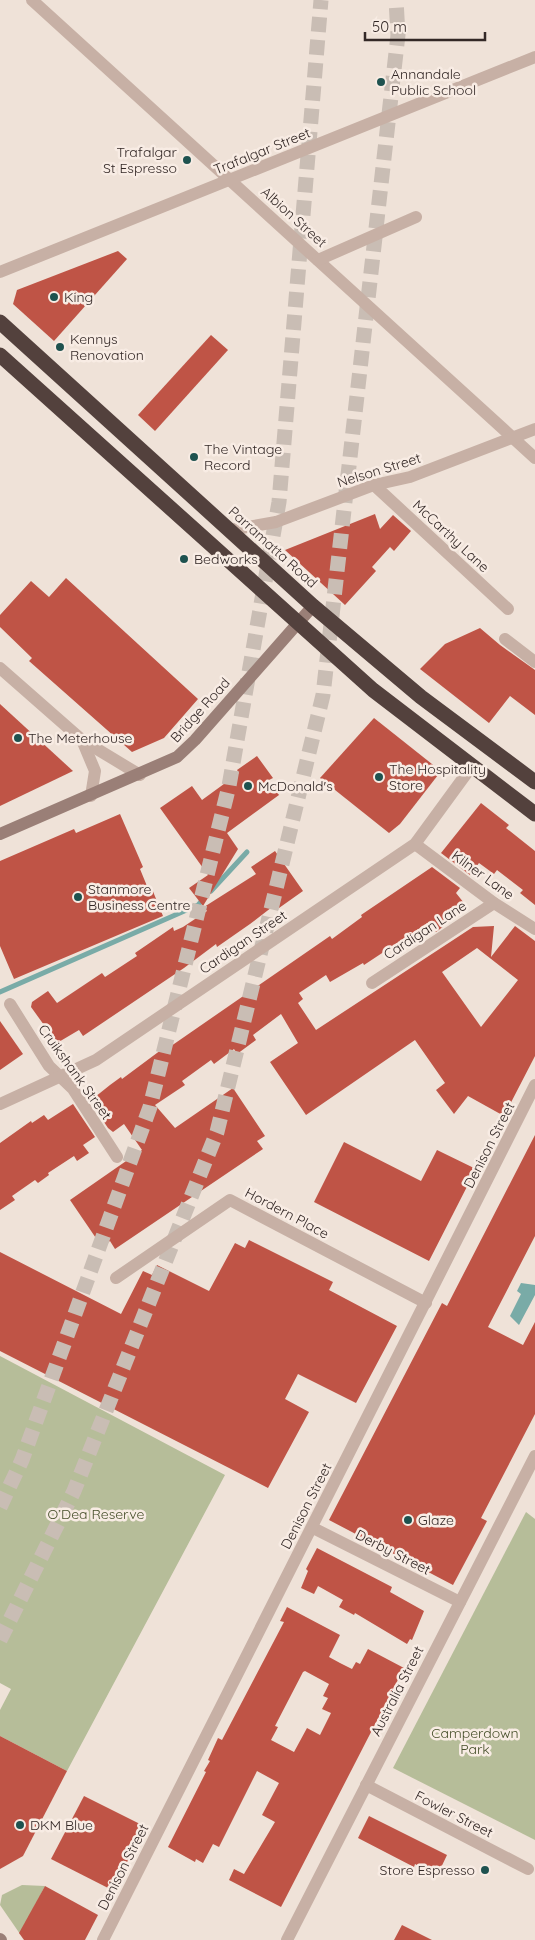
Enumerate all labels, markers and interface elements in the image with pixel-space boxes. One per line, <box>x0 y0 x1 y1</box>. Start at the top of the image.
scale bar <box>365 10 485 42</box>
text: 50 m <box>372 17 407 36</box>
place label: Annandale Public School <box>391 65 476 99</box>
marker: Annandale Public School <box>375 76 387 88</box>
street label: Trafalgar Street <box>211 123 313 179</box>
place label: Trafalgar St Espresso <box>103 143 178 177</box>
marker: Trafalgar St Espresso <box>181 154 193 166</box>
street label: Albion Street <box>257 183 331 251</box>
place label: King <box>64 288 93 306</box>
marker: King <box>48 291 60 303</box>
place label: Kennys Renovation <box>70 330 144 364</box>
marker: Kennys Renovation <box>54 341 66 353</box>
place label: The Vintage Record <box>204 440 282 474</box>
street label: Nelson Street <box>335 449 423 491</box>
marker: The Vintage Record <box>188 451 200 463</box>
street label: McCarthy Lane <box>409 496 493 576</box>
street label: Parramatta Road <box>225 502 321 592</box>
place label: Bedworks <box>194 550 258 568</box>
marker: Bedworks <box>178 553 190 565</box>
street label: Bridge Road <box>166 674 234 746</box>
place label: The Meterhouse <box>28 729 133 747</box>
marker: The Meterhouse <box>12 732 24 744</box>
place label: The Hospitality Store <box>389 760 486 794</box>
marker: The Hospitality Store <box>373 771 385 783</box>
place label: McDonald's <box>258 777 333 795</box>
marker: McDonald's <box>242 780 254 792</box>
street label: Kilner Lane <box>448 846 518 904</box>
place label: Stanmore Business Centre <box>88 880 191 914</box>
marker: Stanmore Business Centre <box>72 891 84 903</box>
street label: Cardigan Lane <box>380 896 470 963</box>
street label: Cardigan Street <box>196 906 290 978</box>
street label: Cruikshank Street <box>34 1021 116 1123</box>
street label: Denison Street <box>460 1099 519 1191</box>
street label: Hordern Place <box>242 1183 332 1243</box>
street label: Denison Street <box>277 1460 336 1552</box>
park label: O’Dea Reserve <box>48 1505 145 1523</box>
place label: Glaze <box>418 1511 454 1529</box>
marker: Glaze <box>402 1514 414 1526</box>
street label: Derby Street <box>352 1525 434 1579</box>
street label: Australia Street <box>367 1643 428 1739</box>
park label: Camperdown Park <box>431 1724 519 1758</box>
street label: Fowler Street <box>412 1787 496 1841</box>
place label: DKM Blue <box>30 1816 93 1834</box>
marker: DKM Blue <box>14 1819 26 1831</box>
street label: Denison Street <box>94 1821 153 1913</box>
place label: Store Espresso <box>380 1861 475 1879</box>
marker: Store Espresso <box>479 1864 491 1876</box>

